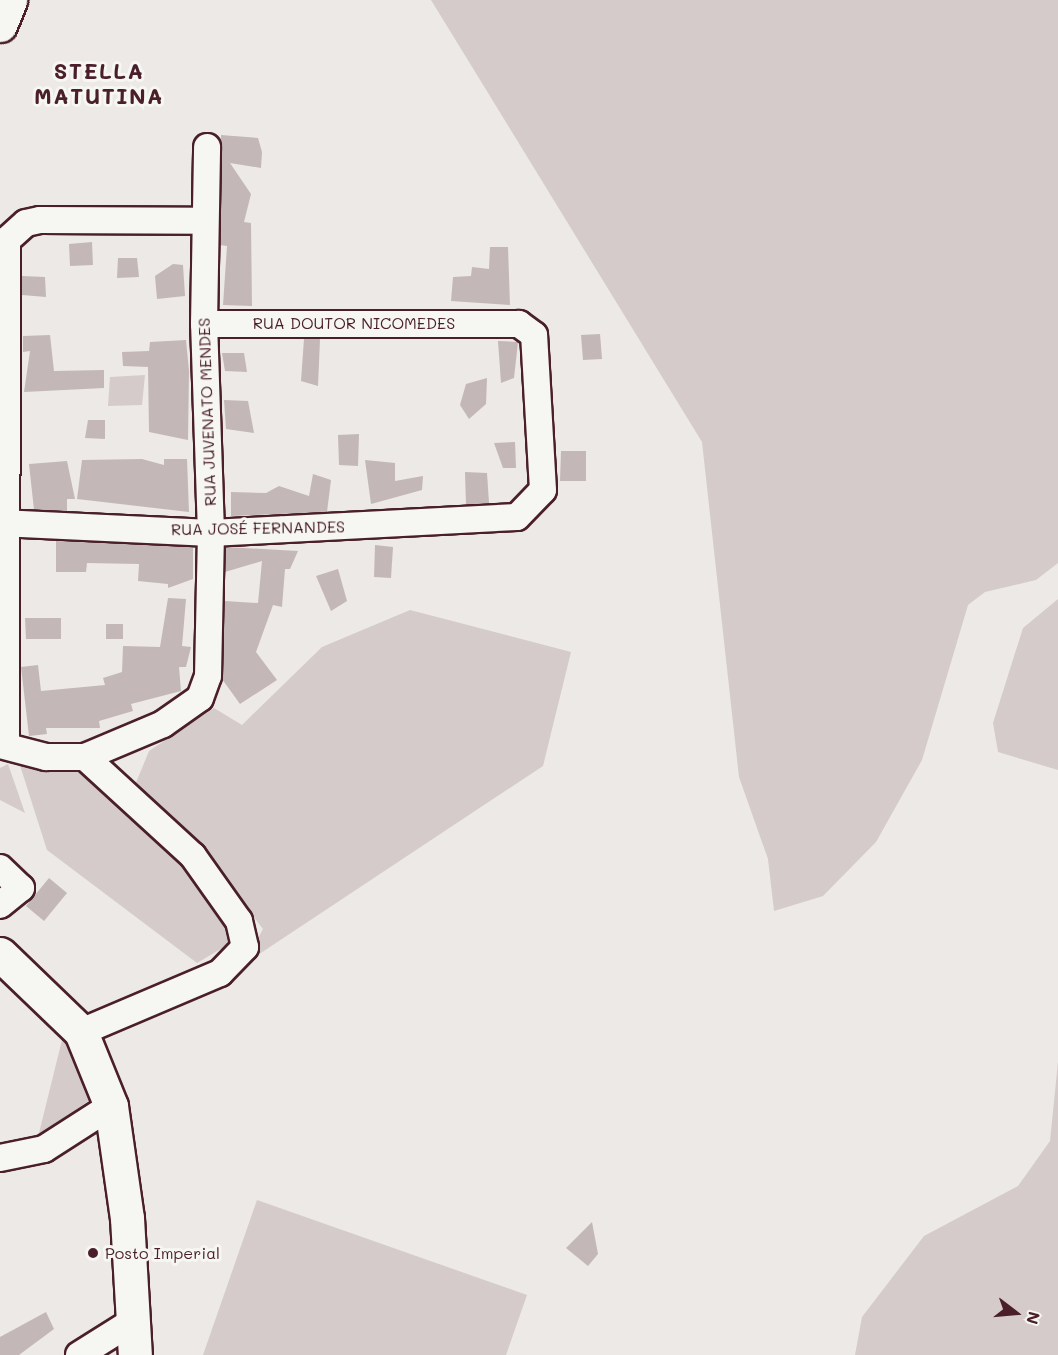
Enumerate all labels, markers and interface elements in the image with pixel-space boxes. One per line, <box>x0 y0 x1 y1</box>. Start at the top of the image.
district label: STELLA MATUTINA <box>34 57 164 108</box>
street label: RUA DOUTOR NICOMEDES <box>253 313 455 333</box>
street label: RUA JUVENATO MENDES <box>194 317 220 507</box>
street label: RUA JOSÉ FERNANDES <box>171 517 345 539</box>
place label: Posto Imperial <box>105 1243 220 1263</box>
marker: Posto Imperial <box>86 1246 100 1260</box>
north arrow <box>986 1283 1046 1343</box>
text: N <box>1022 1309 1046 1327</box>

